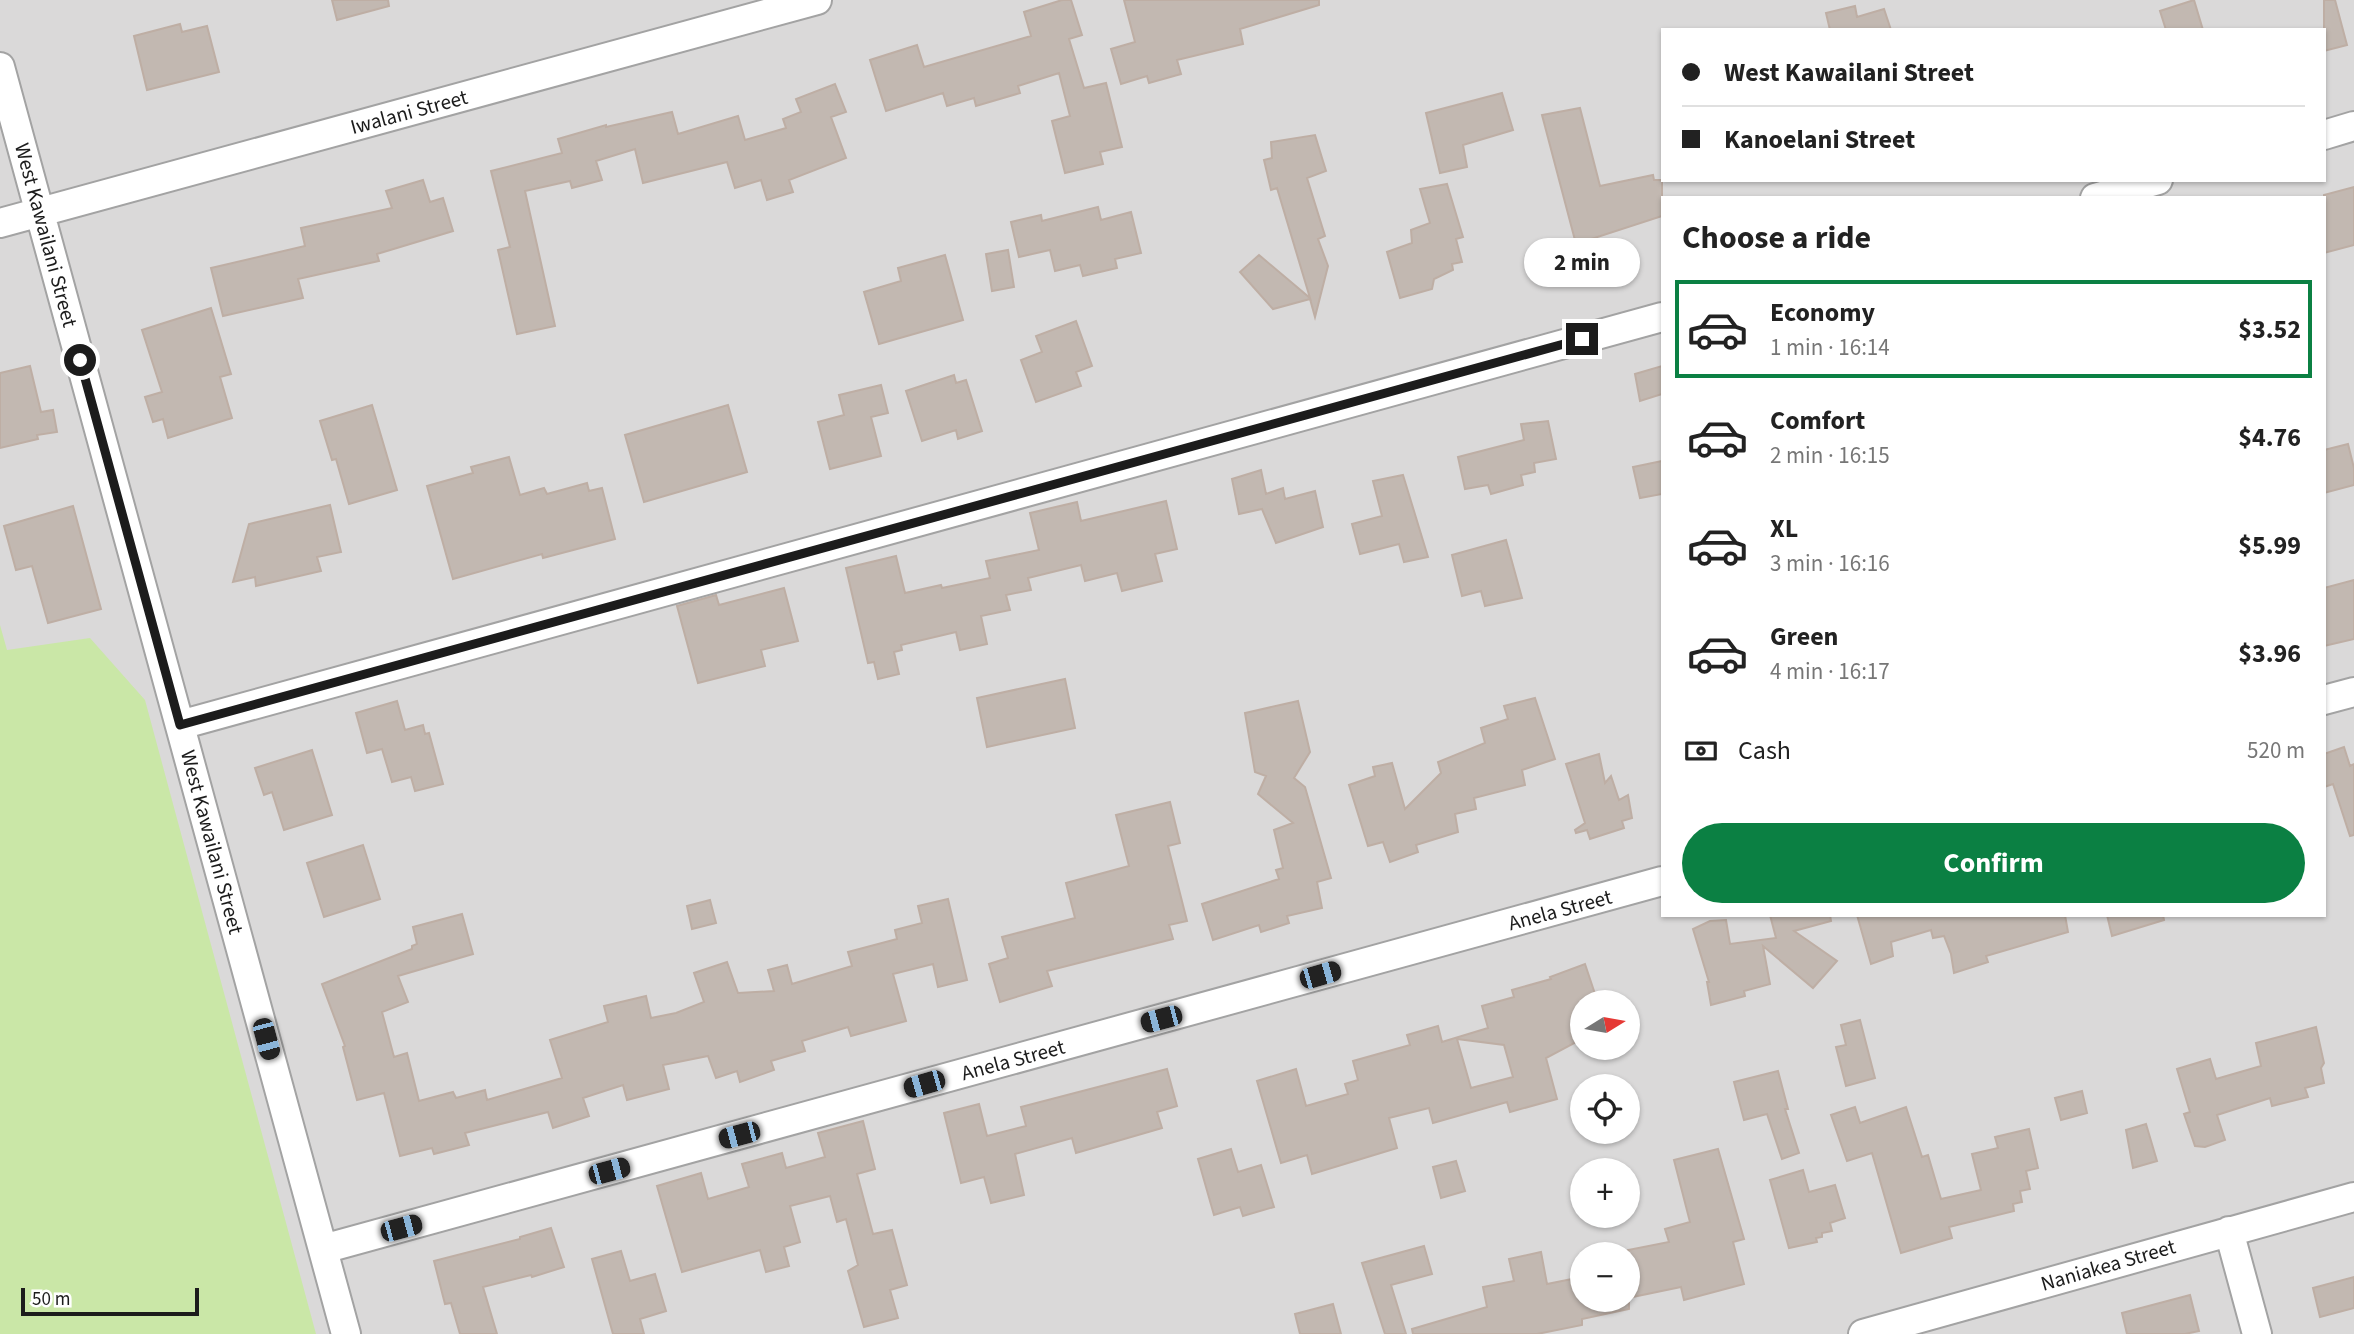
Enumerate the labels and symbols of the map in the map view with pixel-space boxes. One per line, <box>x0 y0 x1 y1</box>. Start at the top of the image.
street label: Iwalani Street <box>347 82 471 142</box>
street label: West Kawailani Street <box>7 140 85 330</box>
callout: 2 min <box>1524 238 1640 286</box>
route end <box>1566 323 1598 355</box>
route start <box>64 344 96 376</box>
street label: West Kawailani Street <box>173 747 251 937</box>
street label: Anela Street <box>1505 882 1615 938</box>
car <box>1297 959 1344 991</box>
north arrow <box>1570 990 1640 1060</box>
car <box>1138 1003 1185 1035</box>
car <box>251 1016 282 1062</box>
street label: Anela Street <box>958 1032 1068 1088</box>
car <box>901 1068 948 1100</box>
car <box>716 1119 763 1151</box>
car <box>586 1155 633 1187</box>
car <box>378 1212 425 1244</box>
street label: Naniakea Street <box>2037 1231 2179 1299</box>
scale bar <box>21 1285 200 1317</box>

